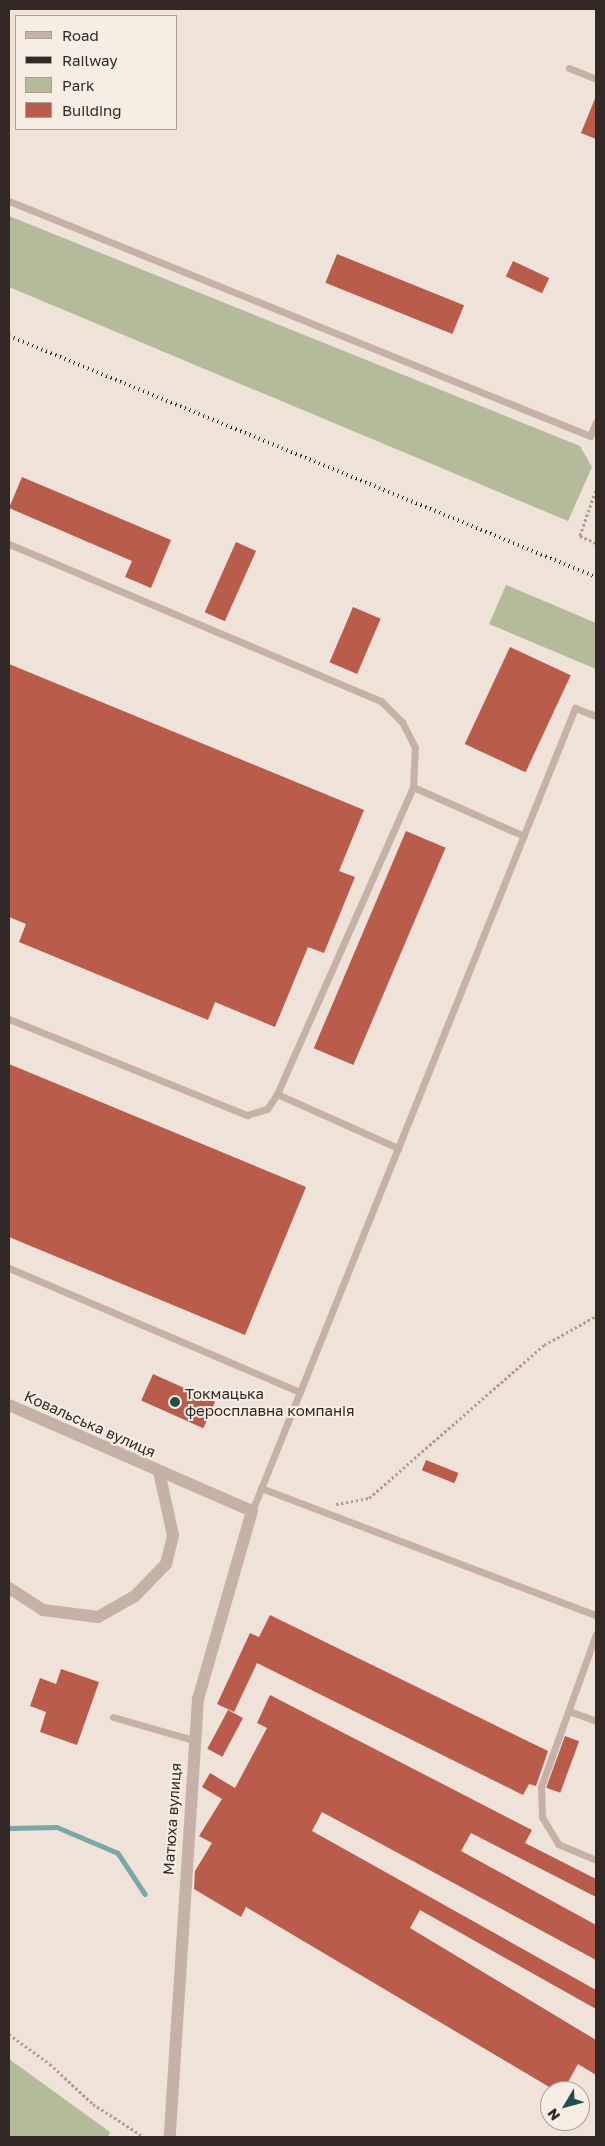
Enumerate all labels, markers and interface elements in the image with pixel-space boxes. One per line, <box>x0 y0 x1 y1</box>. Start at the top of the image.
legend <box>15 15 178 130</box>
text: Road <box>62 26 99 44</box>
text: Railway <box>62 51 118 69</box>
text: Park <box>62 76 94 94</box>
text: Building <box>62 101 122 119</box>
place label: Токмацька феросплавна компанія <box>185 1384 355 1419</box>
street label: Ковальська вулиця <box>22 1387 158 1461</box>
marker: Токмацька феросплавна компанія <box>169 1396 181 1408</box>
street label: Матюха вулиця <box>159 1762 185 1876</box>
north arrow <box>540 2081 590 2131</box>
text: N <box>543 2105 563 2124</box>

